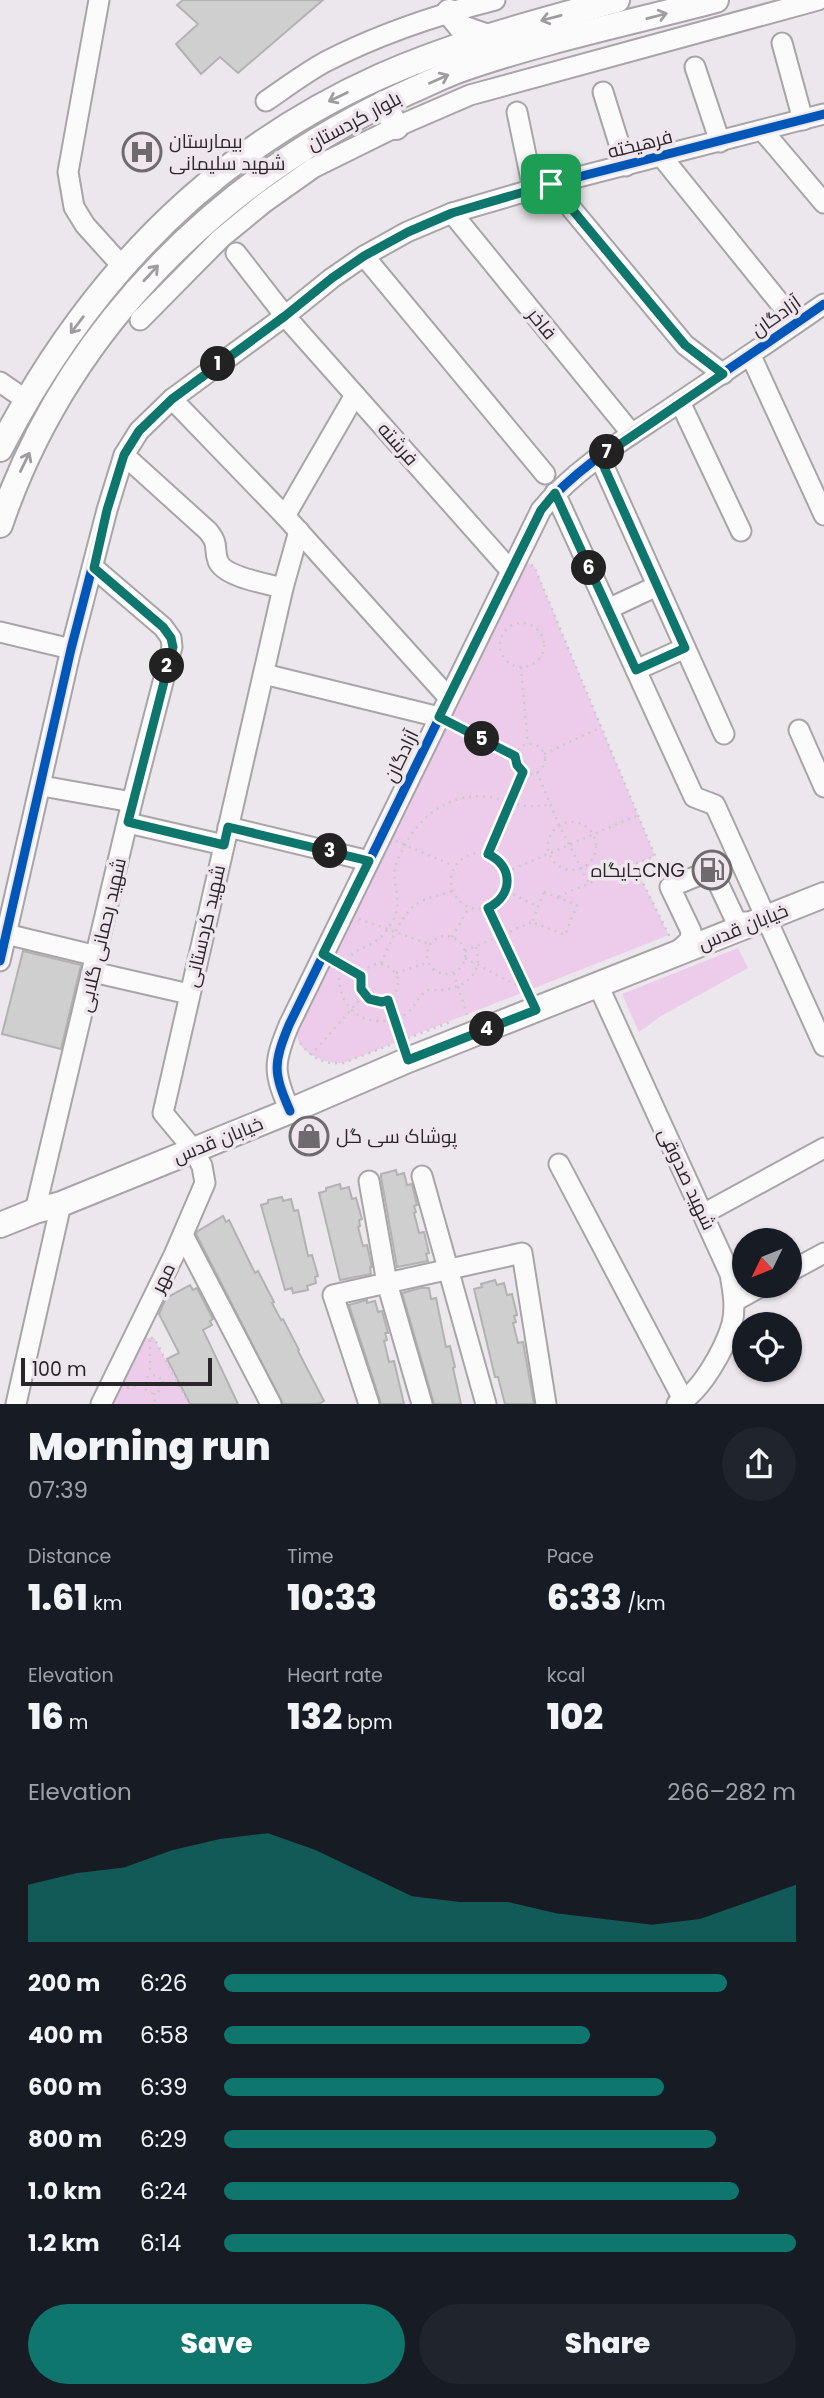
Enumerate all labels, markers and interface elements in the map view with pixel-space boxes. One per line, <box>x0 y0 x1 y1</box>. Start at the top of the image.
one-way arrow <box>645 9 668 22</box>
one-way arrow <box>540 12 563 25</box>
one-way arrow <box>427 72 449 85</box>
street label: بلوار کردستان <box>302 85 406 157</box>
one-way arrow <box>328 91 349 104</box>
street label: فرهیخته <box>605 123 675 165</box>
place label: بیمارستان شهید سلیمانی <box>169 128 286 177</box>
hospital icon: بیمارستان شهید سلیمانی <box>121 131 163 173</box>
pin <box>521 154 581 214</box>
icon: arrive <box>532 165 570 203</box>
one-way arrow <box>142 265 159 283</box>
street label: آزادگان <box>746 289 806 343</box>
street label: فاخر <box>520 302 563 345</box>
one-way arrow <box>69 315 84 334</box>
pin: 1 <box>200 346 235 382</box>
text: 1 <box>214 350 221 377</box>
street label: فرشته <box>372 416 424 472</box>
pin: 7 <box>590 434 624 470</box>
text: 7 <box>601 438 612 465</box>
one-way arrow <box>19 452 33 473</box>
pin: 6 <box>572 550 606 586</box>
text: 6 <box>582 554 595 581</box>
pin: 2 <box>150 648 184 684</box>
text: 2 <box>161 652 172 679</box>
pin: 5 <box>464 722 500 756</box>
street label: آزادگان <box>377 725 425 787</box>
text: 5 <box>475 725 488 752</box>
pin: 3 <box>312 834 348 868</box>
text: 3 <box>324 837 335 864</box>
fuel station icon: جایگاهCNG <box>691 849 733 891</box>
street label: شهید رحمانی گلابی <box>71 855 133 1015</box>
place label: جایگاهCNG <box>591 857 685 884</box>
street label: شهید کردستانی <box>178 862 232 990</box>
street label: خیابان قدس <box>694 897 792 957</box>
pin: 4 <box>470 1012 504 1046</box>
text: 4 <box>480 1015 493 1042</box>
street label: خیابان قدس <box>169 1110 267 1170</box>
shop icon: پوشاک سی گل <box>288 1115 330 1157</box>
place label: پوشاک سی گل <box>336 1123 457 1150</box>
street label: شهید صدوقی <box>652 1124 722 1234</box>
north arrow <box>732 1228 802 1298</box>
map controls <box>732 1228 802 1382</box>
street label: مهر <box>144 1258 182 1299</box>
button: locate <box>732 1312 802 1382</box>
scale bar <box>21 1355 212 1387</box>
text: 100 m <box>32 1356 87 1383</box>
text: Morning run <box>28 1420 271 1473</box>
button: share <box>722 1427 796 1501</box>
text: 07:39 <box>28 1474 88 1506</box>
text: Distance <box>28 1543 111 1570</box>
text: Time <box>287 1543 334 1570</box>
text: Pace <box>547 1543 594 1570</box>
text: 1.61 <box>28 1573 88 1622</box>
text: 10:33 <box>287 1573 377 1622</box>
text: 6:33 <box>547 1573 622 1622</box>
text: km <box>88 1590 122 1617</box>
text: /km <box>622 1590 666 1617</box>
text: Elevation <box>28 1662 114 1689</box>
text: Heart rate <box>287 1662 383 1689</box>
text: kcal <box>547 1662 586 1689</box>
text: 16 <box>28 1692 64 1741</box>
text: 132 <box>287 1692 342 1741</box>
text: 102 <box>547 1692 603 1741</box>
text: m <box>64 1709 88 1736</box>
text: bpm <box>342 1709 392 1736</box>
text: Elevation <box>28 1776 132 1808</box>
text: 266–282 m <box>667 1776 796 1808</box>
text: 200 m <box>28 1967 100 1999</box>
text: 6:26 <box>140 1967 187 1999</box>
text: 400 m <box>28 2019 103 2051</box>
text: 6:58 <box>140 2019 188 2051</box>
text: 600 m <box>28 2071 102 2103</box>
text: 6:39 <box>140 2071 188 2103</box>
text: 800 m <box>28 2123 102 2155</box>
text: 6:29 <box>140 2123 187 2155</box>
text: 1.0 km <box>28 2175 102 2207</box>
text: 6:24 <box>140 2175 187 2207</box>
text: 1.2 km <box>28 2227 100 2259</box>
text: 6:14 <box>140 2227 181 2259</box>
button: Save <box>28 2304 405 2384</box>
button: Share <box>419 2304 796 2384</box>

